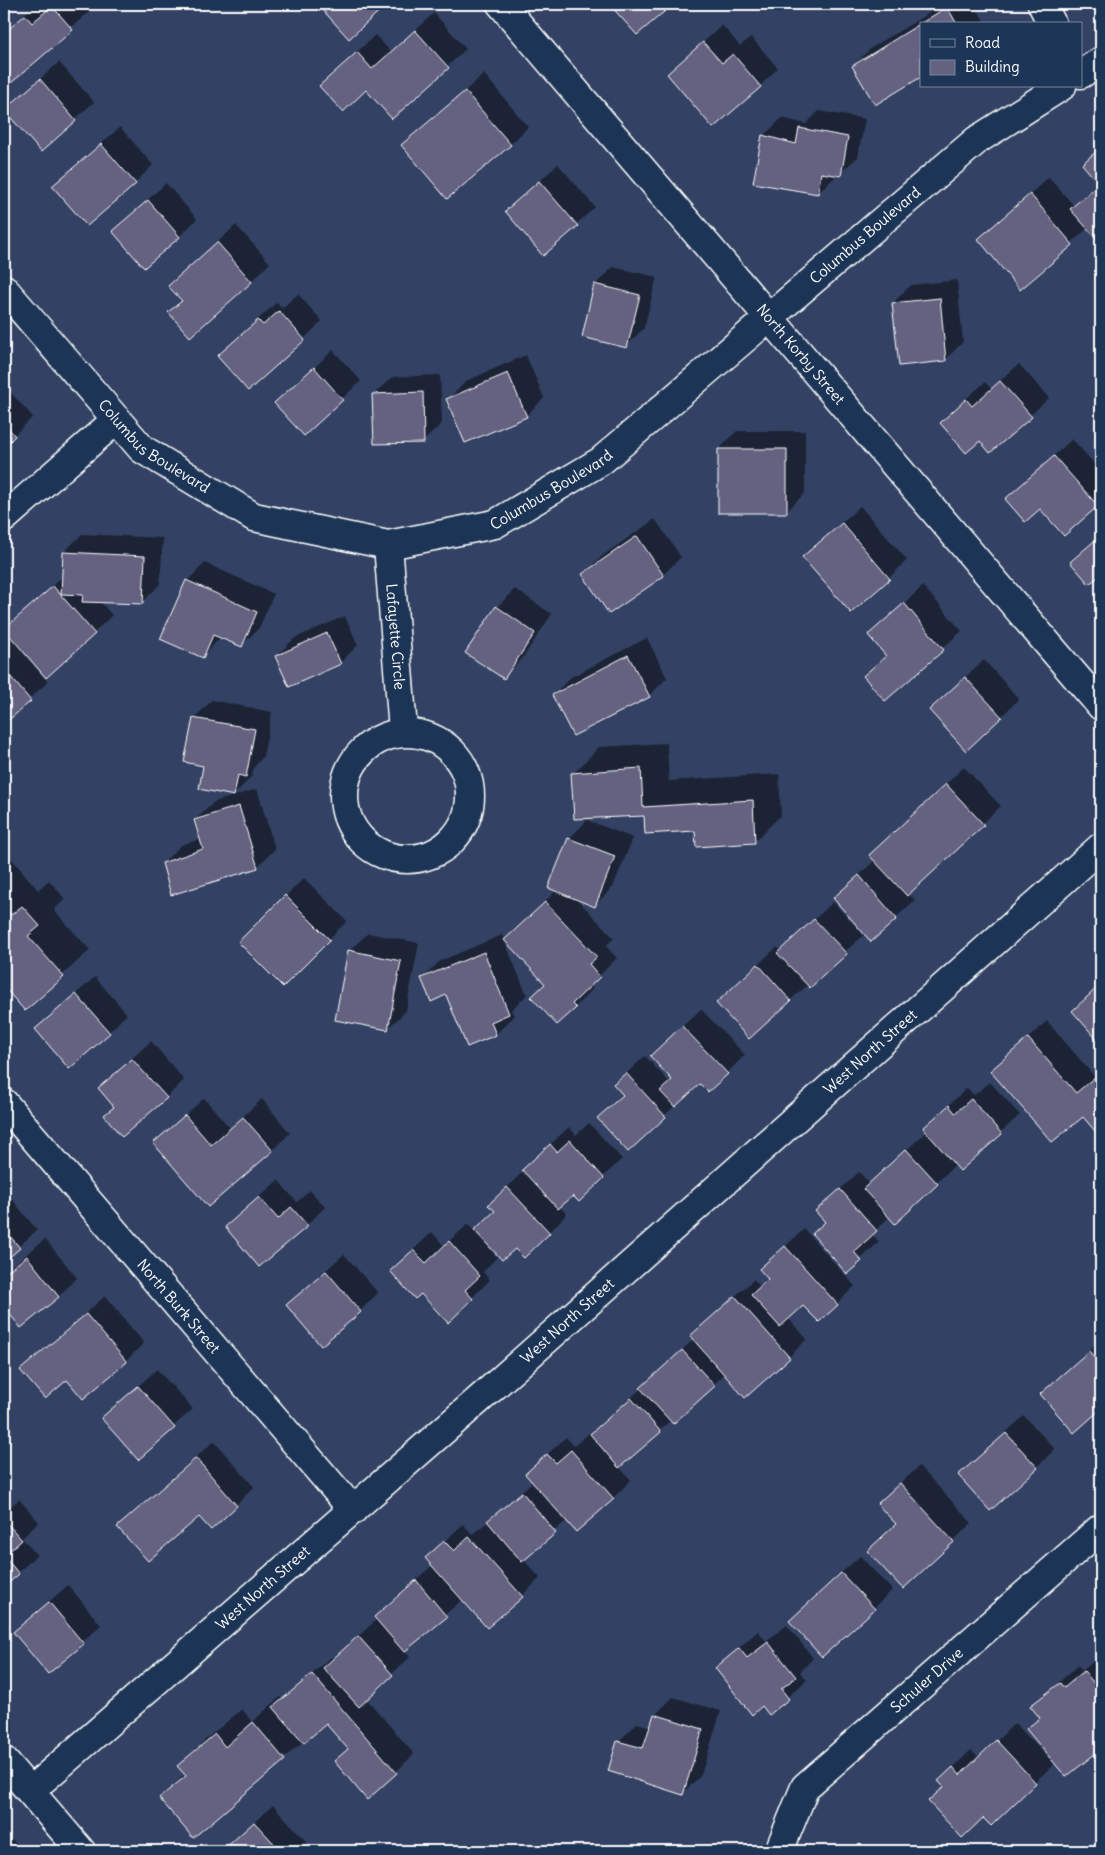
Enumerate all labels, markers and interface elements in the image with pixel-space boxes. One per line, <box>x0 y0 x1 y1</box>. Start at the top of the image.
legend <box>920 22 1082 88</box>
text: Road <box>965 33 1000 52</box>
text: Building <box>965 57 1020 76</box>
street label: Columbus Boulevard <box>806 182 924 288</box>
street label: North Korby Street <box>753 300 849 408</box>
street label: Columbus Boulevard <box>95 395 214 497</box>
street label: Columbus Boulevard <box>486 445 616 534</box>
street label: Lafayette Circle <box>382 583 410 690</box>
street label: West North Street <box>819 1005 921 1098</box>
street label: North Burk Street <box>133 1255 224 1357</box>
street label: West North Street <box>516 1274 618 1367</box>
street label: West North Street <box>212 1541 314 1634</box>
street label: Schuler Drive <box>886 1643 967 1717</box>

